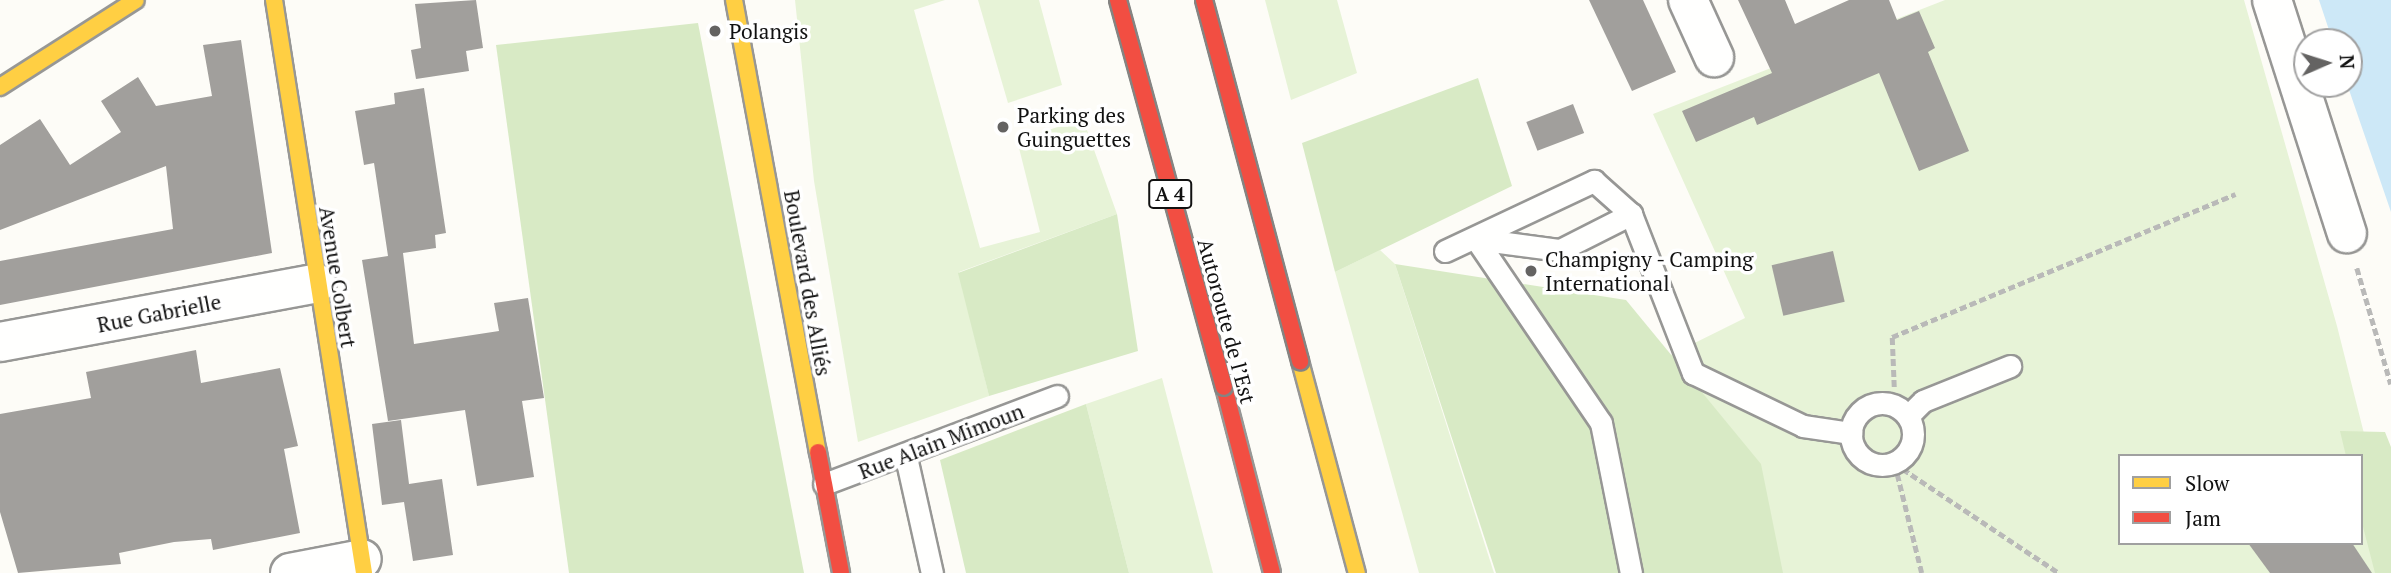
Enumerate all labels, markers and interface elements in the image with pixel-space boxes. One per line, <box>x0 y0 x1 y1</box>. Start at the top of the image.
place label: Polangis <box>729 18 808 44</box>
marker: Polangis <box>707 23 723 39</box>
north arrow <box>2293 28 2363 98</box>
text: N <box>2335 54 2360 70</box>
place label: Parking des Guinguettes <box>1017 102 1131 152</box>
marker: Parking des Guinguettes <box>995 119 1011 135</box>
road number: A 4 <box>1147 178 1193 210</box>
street label: Boulevard des Alliés <box>779 188 837 378</box>
street label: Avenue Colbert <box>314 205 362 349</box>
street label: Autoroute de l’Est <box>1193 236 1261 406</box>
place label: Champigny - Camping International <box>1545 246 1755 296</box>
marker: Champigny - Camping International <box>1523 263 1539 279</box>
street label: Rue Gabrielle <box>95 289 223 337</box>
street label: Rue Alain Mimoun <box>855 398 1027 484</box>
legend <box>2118 454 2363 545</box>
text: Slow <box>2185 469 2229 497</box>
text: Jam <box>2185 504 2221 532</box>

